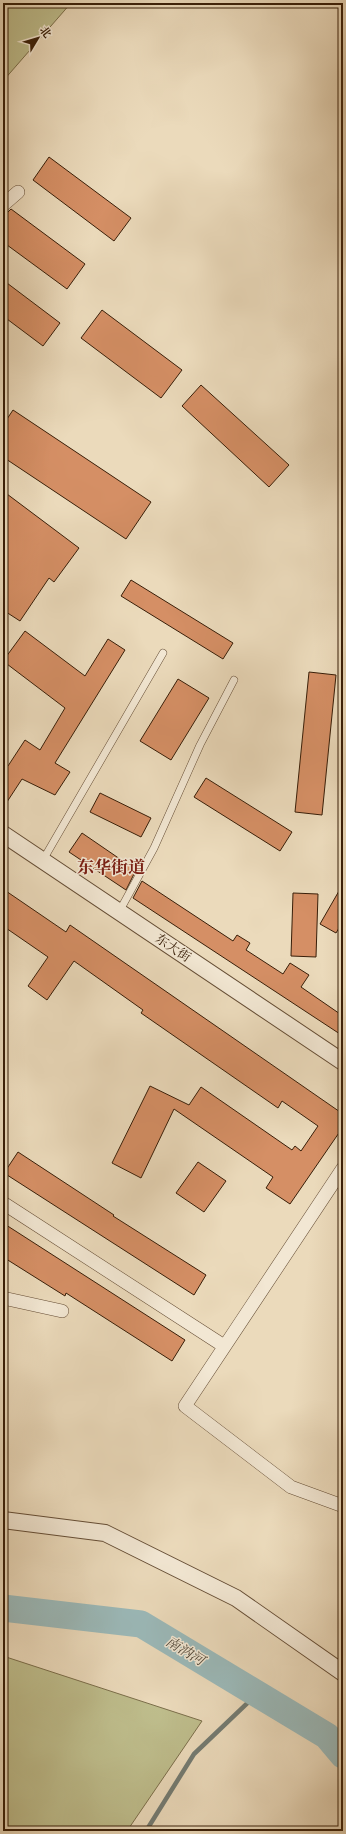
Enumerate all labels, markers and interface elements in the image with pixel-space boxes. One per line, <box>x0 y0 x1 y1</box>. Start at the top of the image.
north arrow <box>18 18 58 58</box>
text: 北 <box>36 23 55 41</box>
district label: 东华街道 <box>77 856 145 879</box>
street label: 东大街 <box>152 930 194 966</box>
water label: 南汭河 <box>162 1632 210 1672</box>

